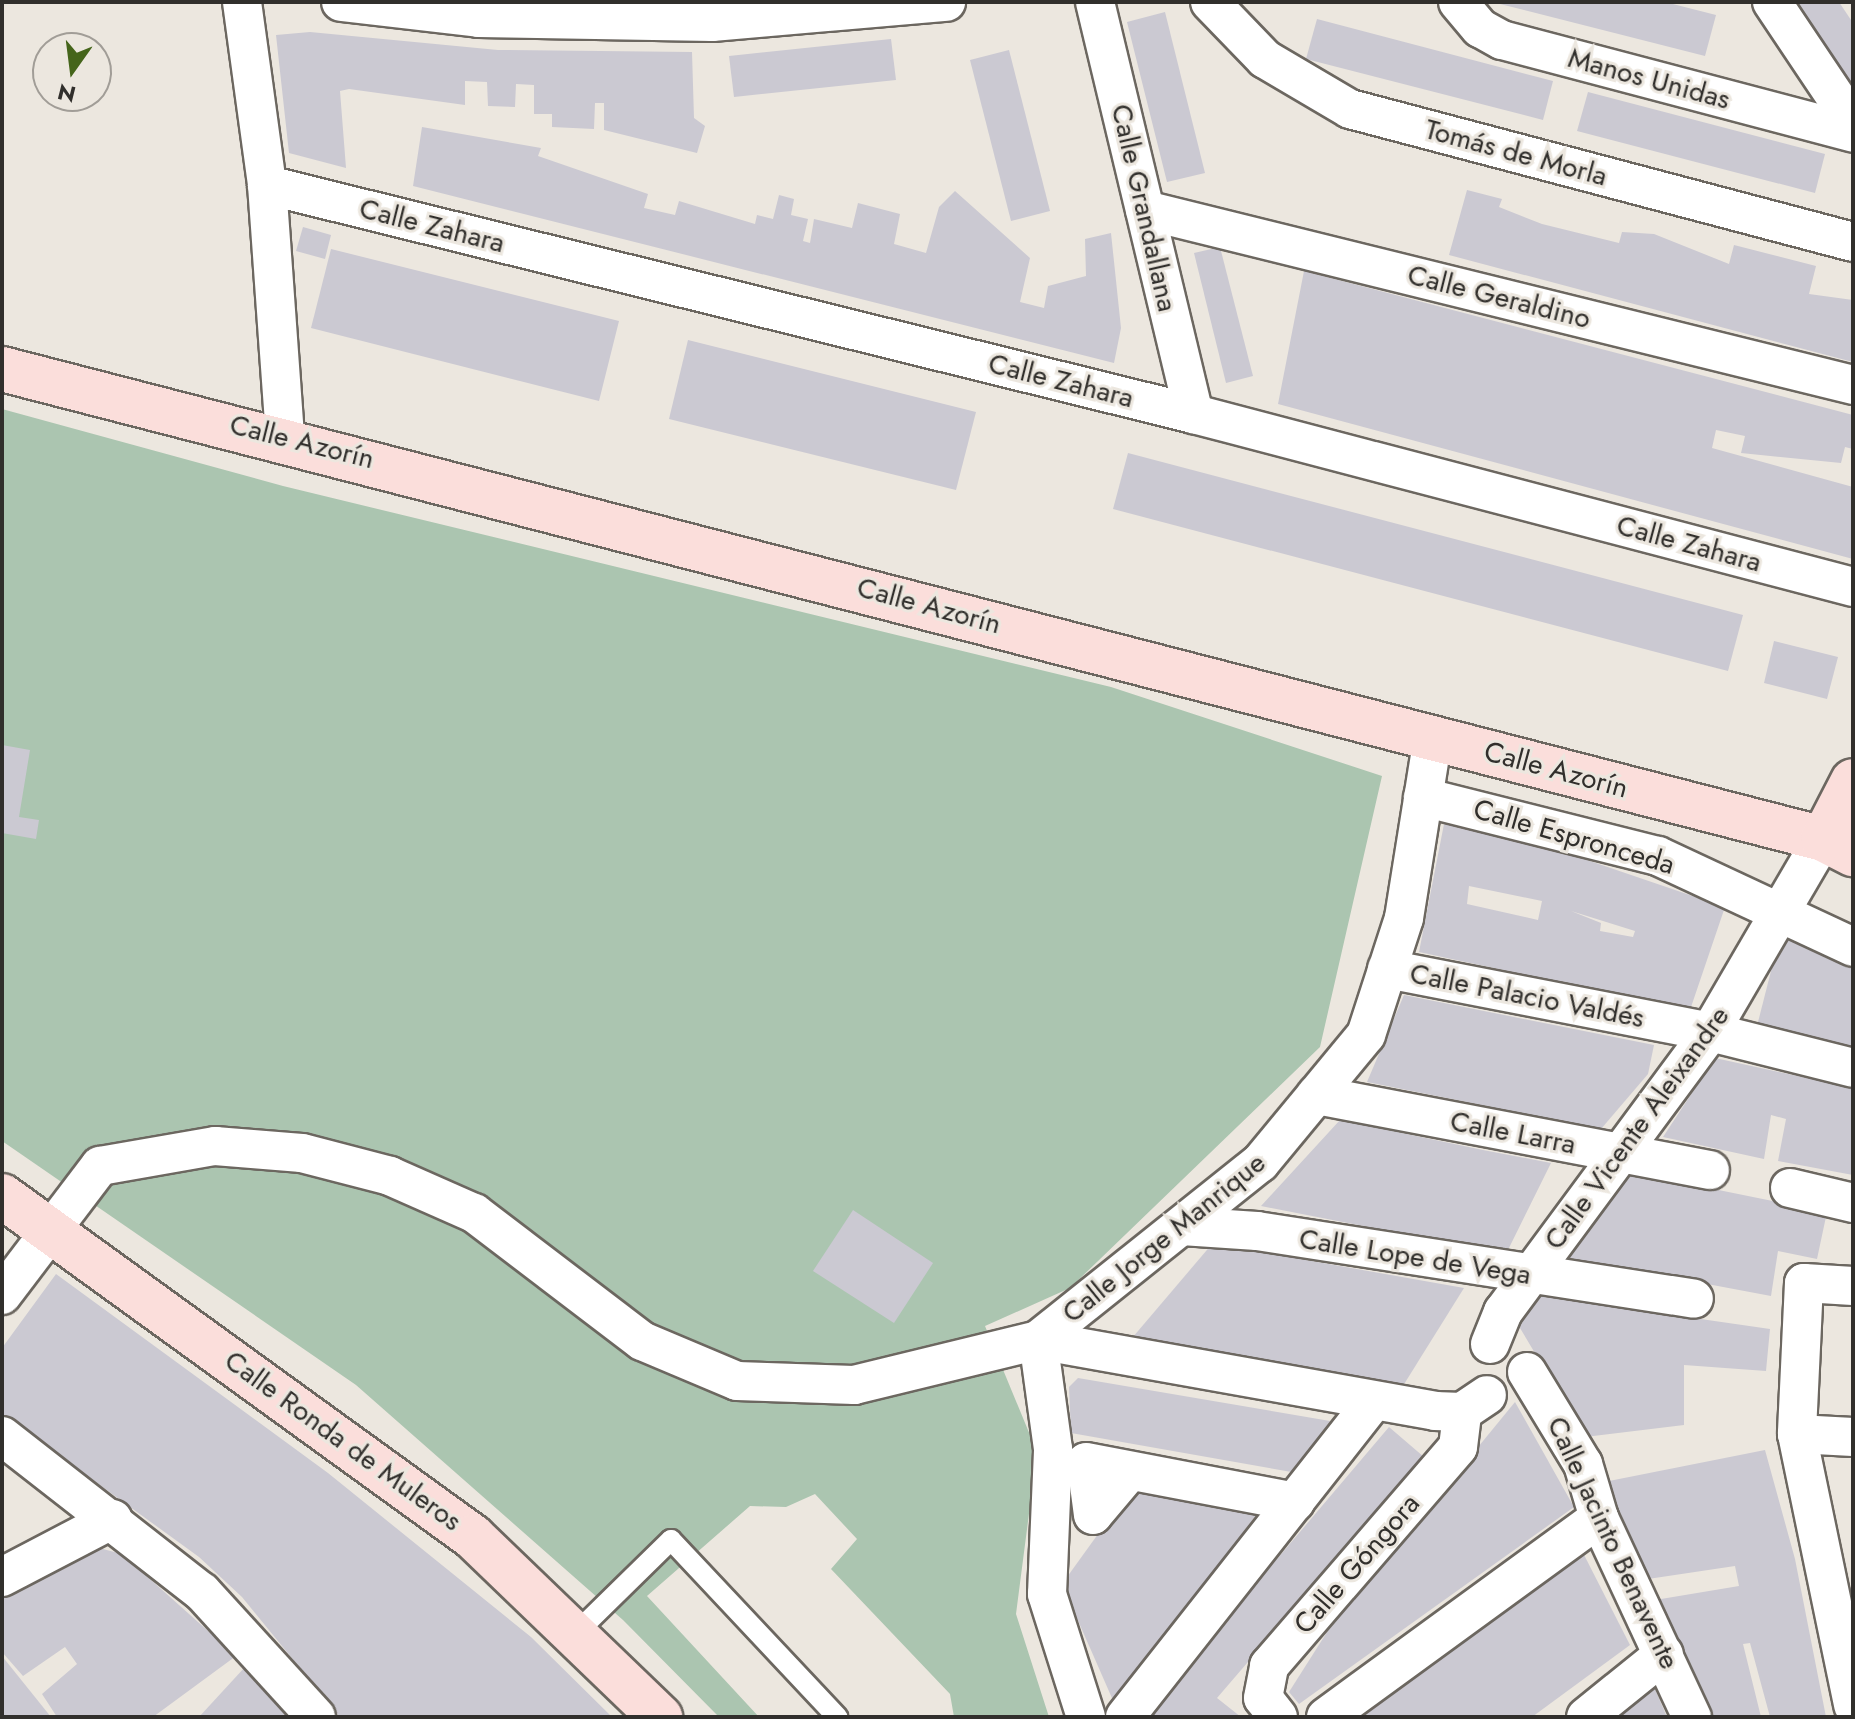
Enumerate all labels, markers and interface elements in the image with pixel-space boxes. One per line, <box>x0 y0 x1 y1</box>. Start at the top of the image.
north arrow <box>32 32 112 112</box>
street label: Manos Unidas <box>1564 41 1734 117</box>
text: N <box>54 76 79 111</box>
street label: Calle Grandallana <box>1104 101 1184 315</box>
street label: Tomás de Morla <box>1421 113 1611 193</box>
street label: Calle Zahara <box>356 192 508 260</box>
street label: Calle Geraldino <box>1404 258 1594 336</box>
street label: Calle Zahara <box>985 347 1137 415</box>
street label: Calle Azorín <box>226 408 378 476</box>
street label: Calle Zahara <box>1613 509 1765 579</box>
street label: Calle Azorín <box>853 571 1005 641</box>
street label: Calle Azorín <box>1480 735 1632 805</box>
street label: Calle Espronceda <box>1470 792 1678 882</box>
street label: Calle Palacio Valdés <box>1407 957 1647 1035</box>
street label: Calle Vicente Aleixandre <box>1538 1000 1736 1256</box>
street label: Calle Larra <box>1447 1104 1579 1162</box>
street label: Calle Jorge Manrique <box>1056 1146 1272 1330</box>
street label: Calle Lope de Vega <box>1297 1222 1533 1292</box>
street label: Calle Ronda de Muleros <box>218 1344 468 1538</box>
street label: Calle Jacinto Benavente <box>1540 1411 1686 1675</box>
street label: Calle Góngora <box>1287 1487 1427 1641</box>

